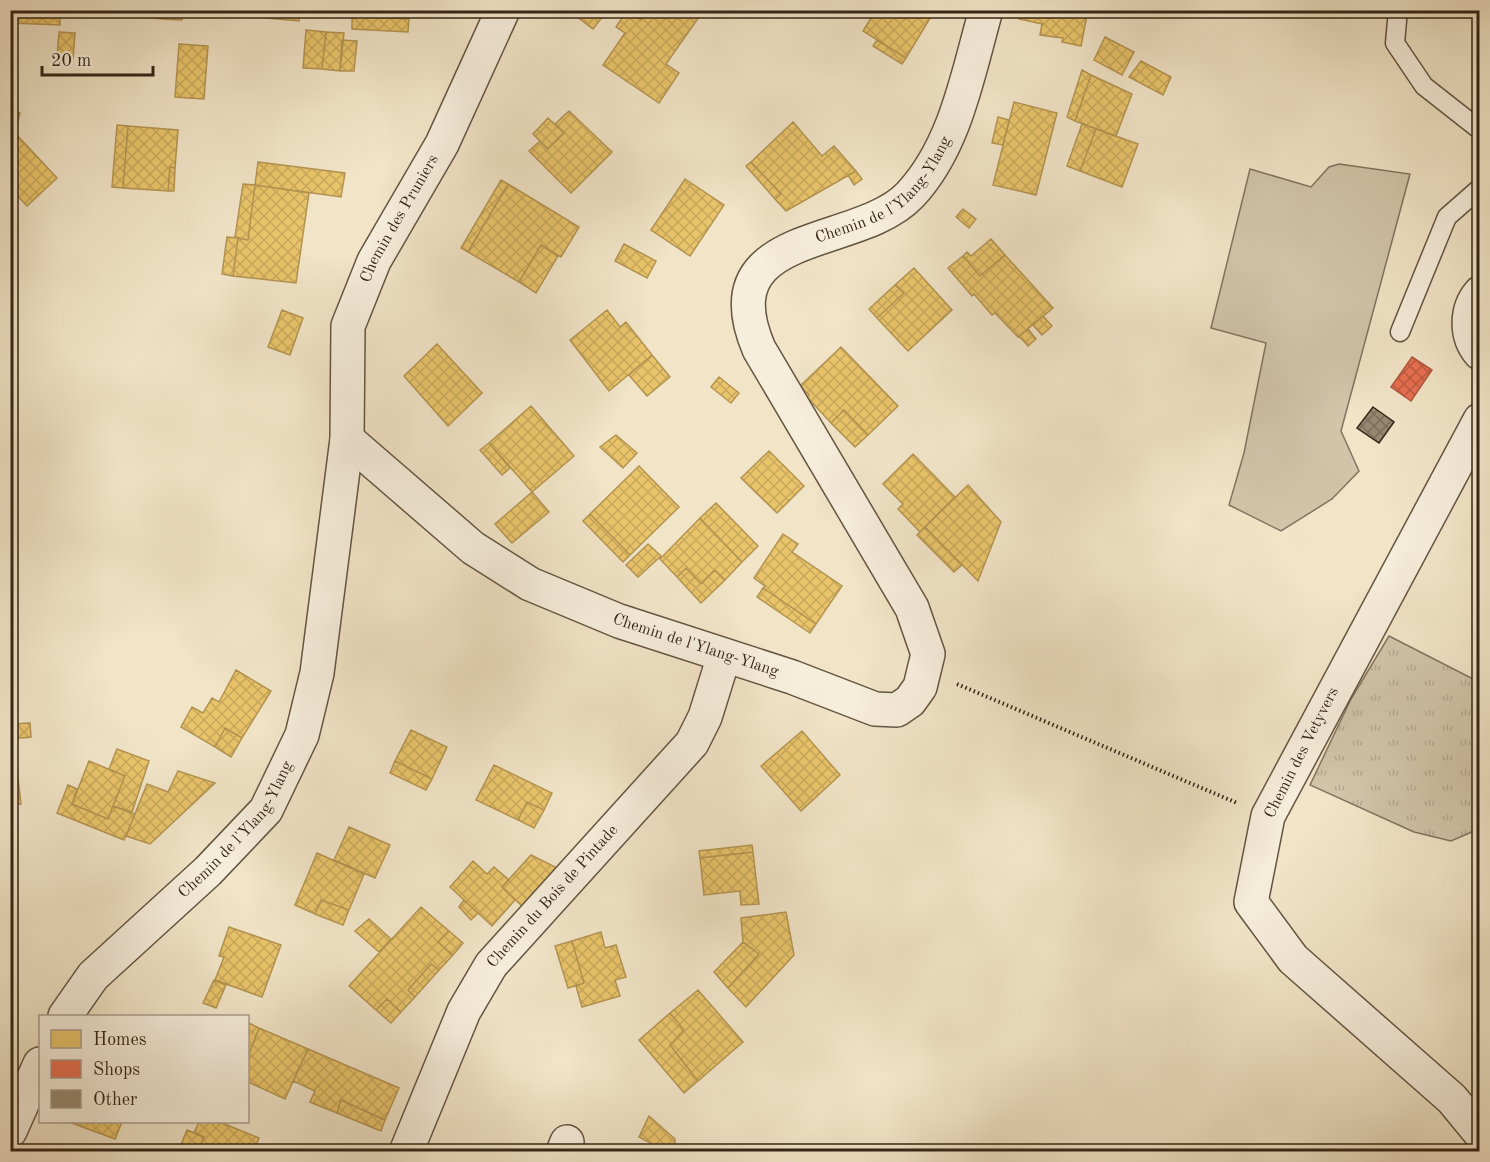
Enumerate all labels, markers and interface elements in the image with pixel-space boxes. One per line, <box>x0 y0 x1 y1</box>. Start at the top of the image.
scale bar <box>42 39 153 77</box>
text: 20 m <box>51 52 91 70</box>
street label: Chemin de l'Ylang-Ylang <box>813 134 954 247</box>
street label: Chemin des Pruniers <box>358 152 442 285</box>
street label: Chemin de l'Ylang-Ylang <box>610 611 781 680</box>
street label: Chemin des Vetyvers <box>1262 685 1342 821</box>
street label: Chemin de l'Ylang-Ylang <box>176 758 296 901</box>
street label: Chemin du Bois de Pintade <box>484 822 621 971</box>
legend <box>39 1015 249 1123</box>
text: Homes <box>93 1031 147 1049</box>
text: Shops <box>93 1061 140 1079</box>
text: Other <box>93 1091 138 1109</box>

